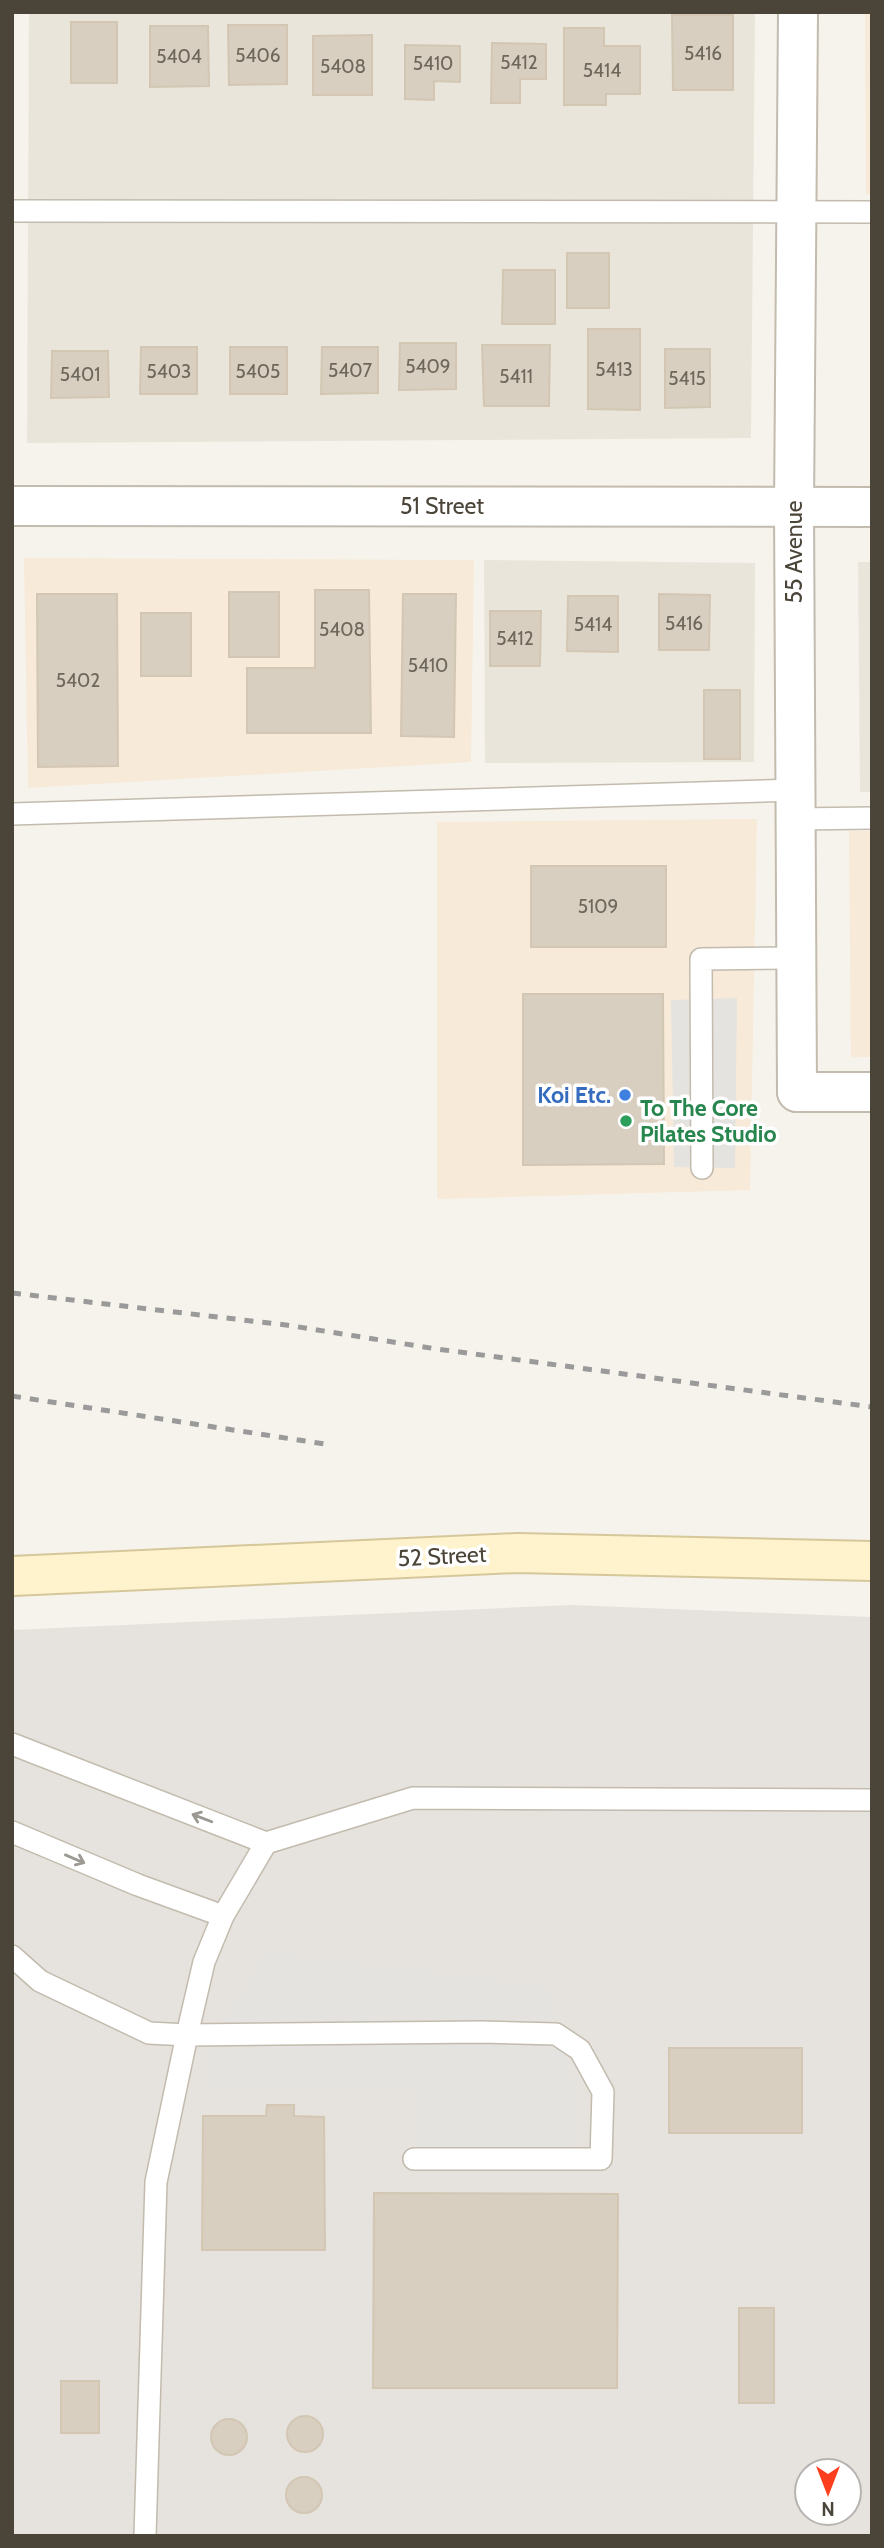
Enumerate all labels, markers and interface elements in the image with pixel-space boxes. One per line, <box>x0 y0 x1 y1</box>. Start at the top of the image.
house number: 5416 <box>684 42 722 65</box>
house number: 5406 <box>235 44 281 67</box>
house number: 5404 <box>156 45 202 68</box>
house number: 5412 <box>500 51 538 74</box>
house number: 5410 <box>413 52 453 75</box>
house number: 5408 <box>320 55 366 78</box>
house number: 5414 <box>583 59 621 82</box>
house number: 5409 <box>405 355 451 378</box>
house number: 5413 <box>595 358 633 381</box>
house number: 5407 <box>328 359 372 382</box>
house number: 5403 <box>147 360 191 383</box>
house number: 5405 <box>236 360 280 383</box>
house number: 5401 <box>60 363 100 386</box>
house number: 5411 <box>499 365 533 388</box>
house number: 5415 <box>668 367 706 390</box>
street label: 51 Street <box>400 492 484 520</box>
street label: 55 Avenue <box>780 500 808 604</box>
house number: 5416 <box>665 612 703 635</box>
house number: 5414 <box>574 613 612 636</box>
house number: 5408 <box>319 618 365 641</box>
house number: 5412 <box>496 627 534 650</box>
house number: 5410 <box>408 654 448 677</box>
house number: 5402 <box>56 669 100 692</box>
house number: 5109 <box>578 895 618 918</box>
place label: Koi Etc. <box>537 1081 611 1109</box>
marker: Koi Etc. <box>617 1087 633 1103</box>
place label: To The Core Pilates Studio <box>640 1094 777 1148</box>
marker: To The Core Pilates Studio <box>618 1113 634 1129</box>
street label: 52 Street <box>397 1540 487 1572</box>
one-way arrow <box>192 1811 214 1823</box>
one-way arrow <box>64 1853 85 1866</box>
north arrow <box>793 2457 863 2527</box>
text: N <box>821 2497 835 2520</box>

